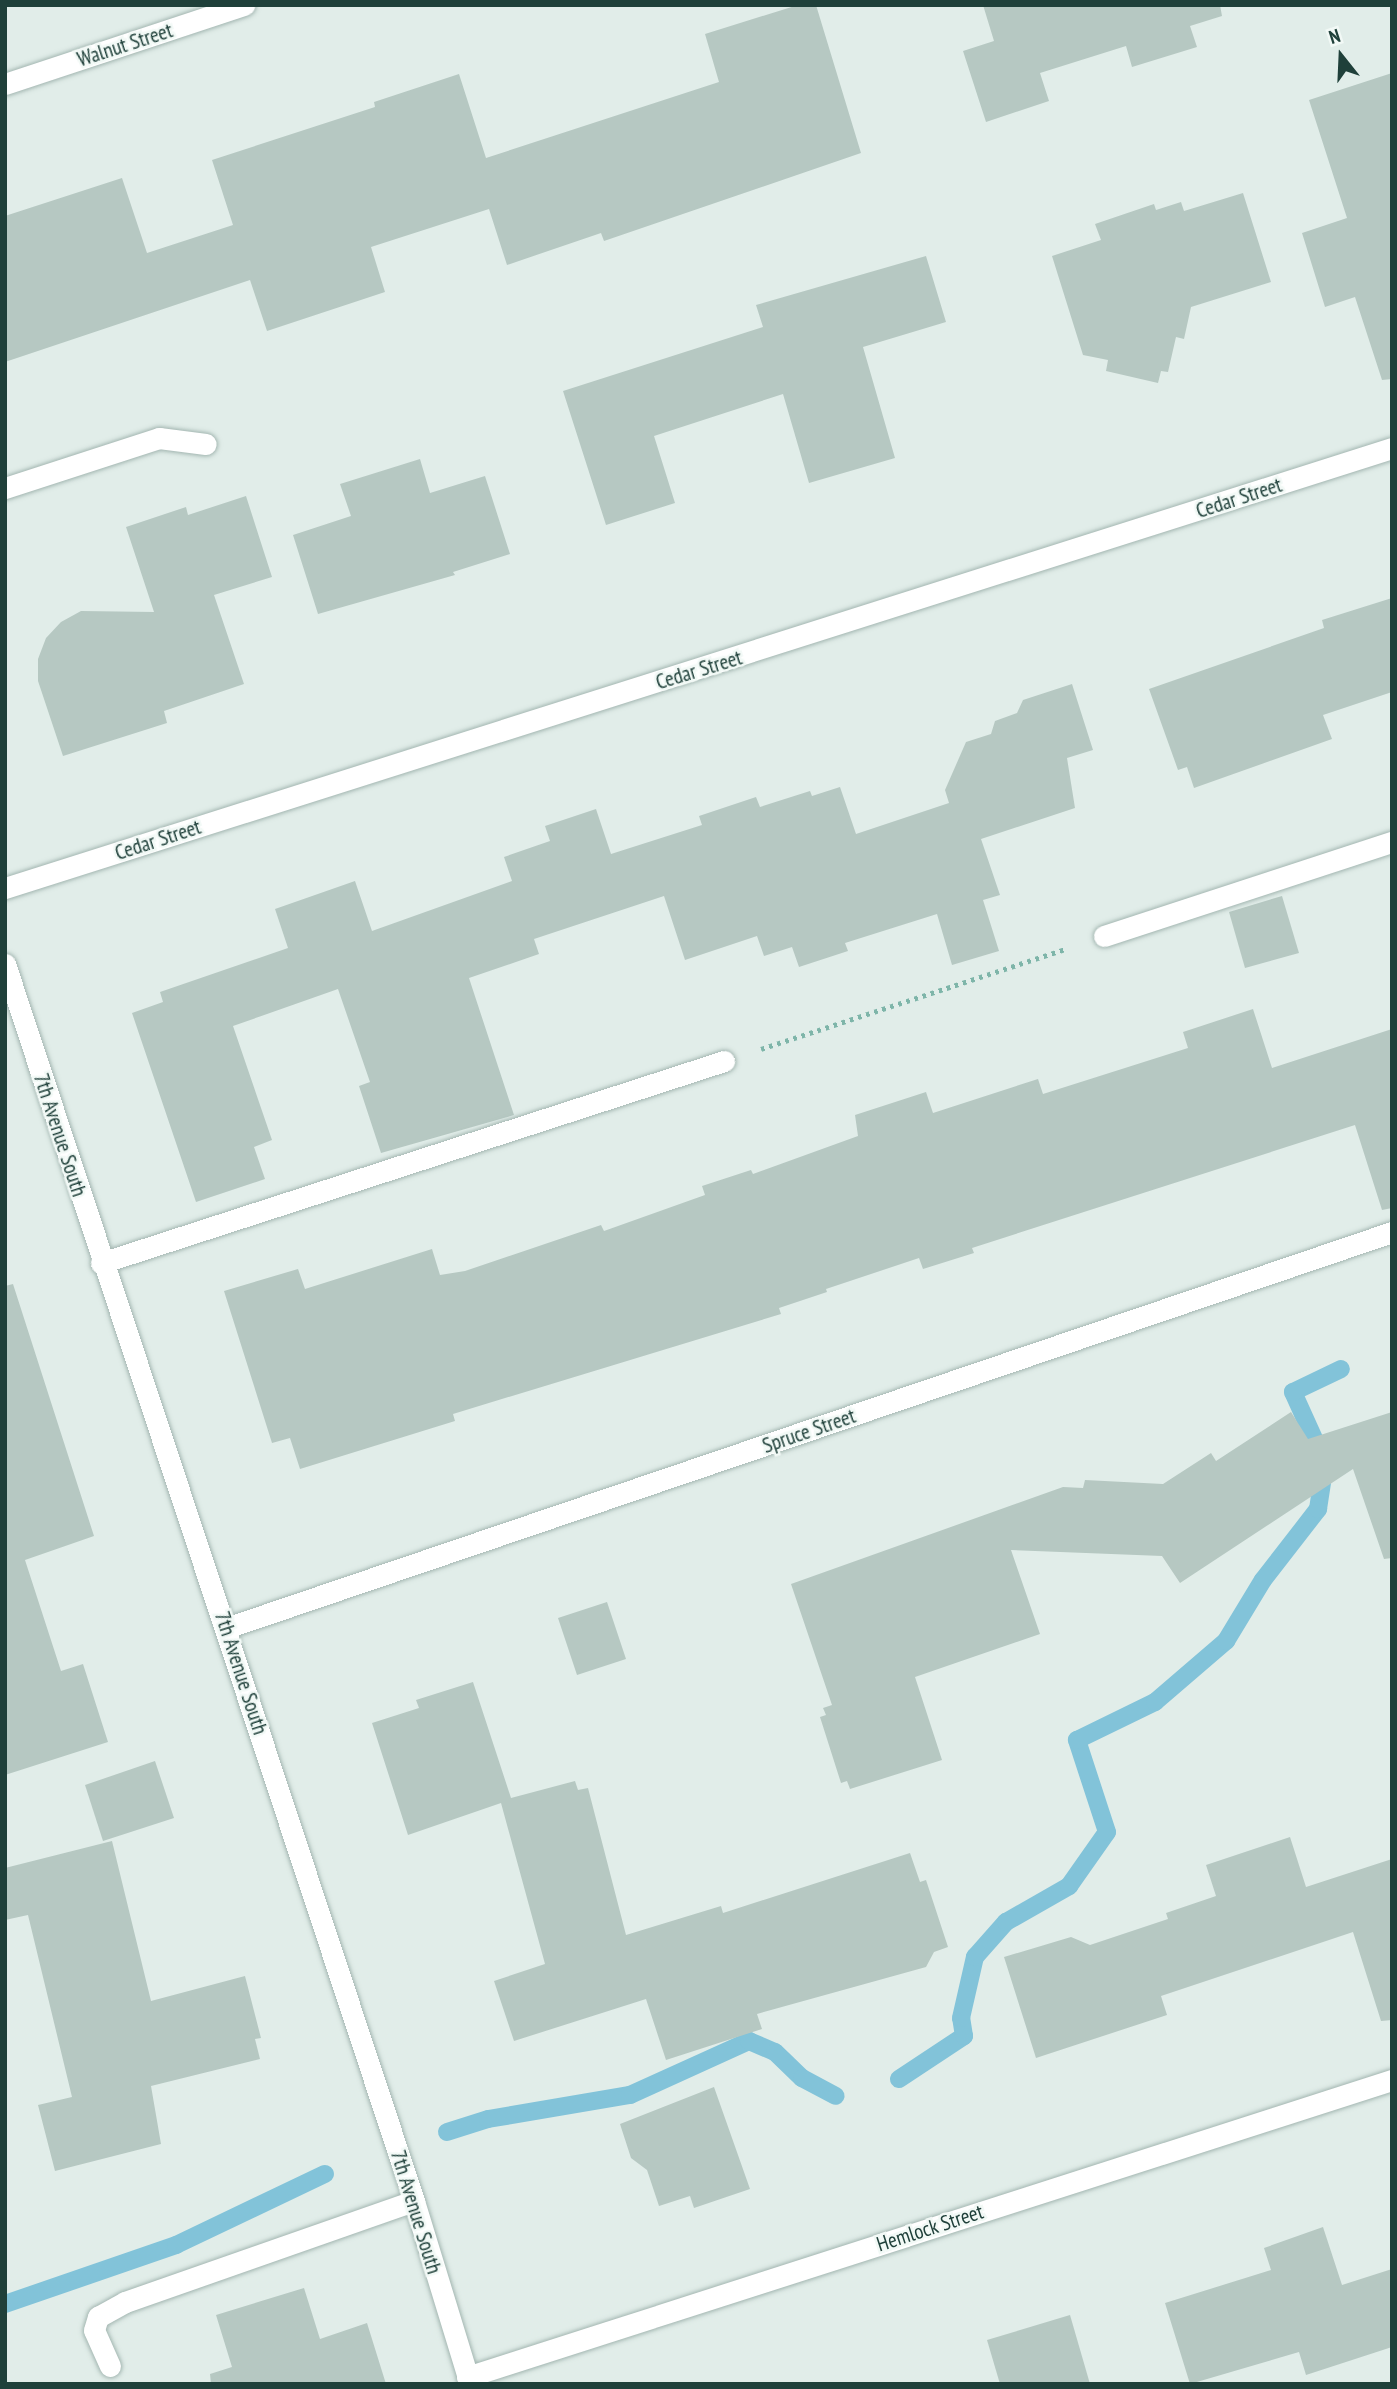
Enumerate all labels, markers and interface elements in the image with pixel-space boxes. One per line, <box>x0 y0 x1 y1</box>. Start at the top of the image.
street label: Walnut Street <box>74 18 176 72</box>
north arrow <box>1306 21 1376 91</box>
text: N <box>1326 23 1343 49</box>
street label: Cedar Street <box>1193 472 1285 524</box>
street label: Cedar Street <box>653 645 745 695</box>
street label: Cedar Street <box>112 814 204 866</box>
street label: 7th Avenue South <box>28 1070 92 1200</box>
street label: Spruce Street <box>759 1403 859 1459</box>
street label: 7th Avenue South <box>209 1608 273 1738</box>
street label: 7th Avenue South <box>385 2147 447 2277</box>
street label: Hemlock Street <box>873 2199 987 2257</box>

